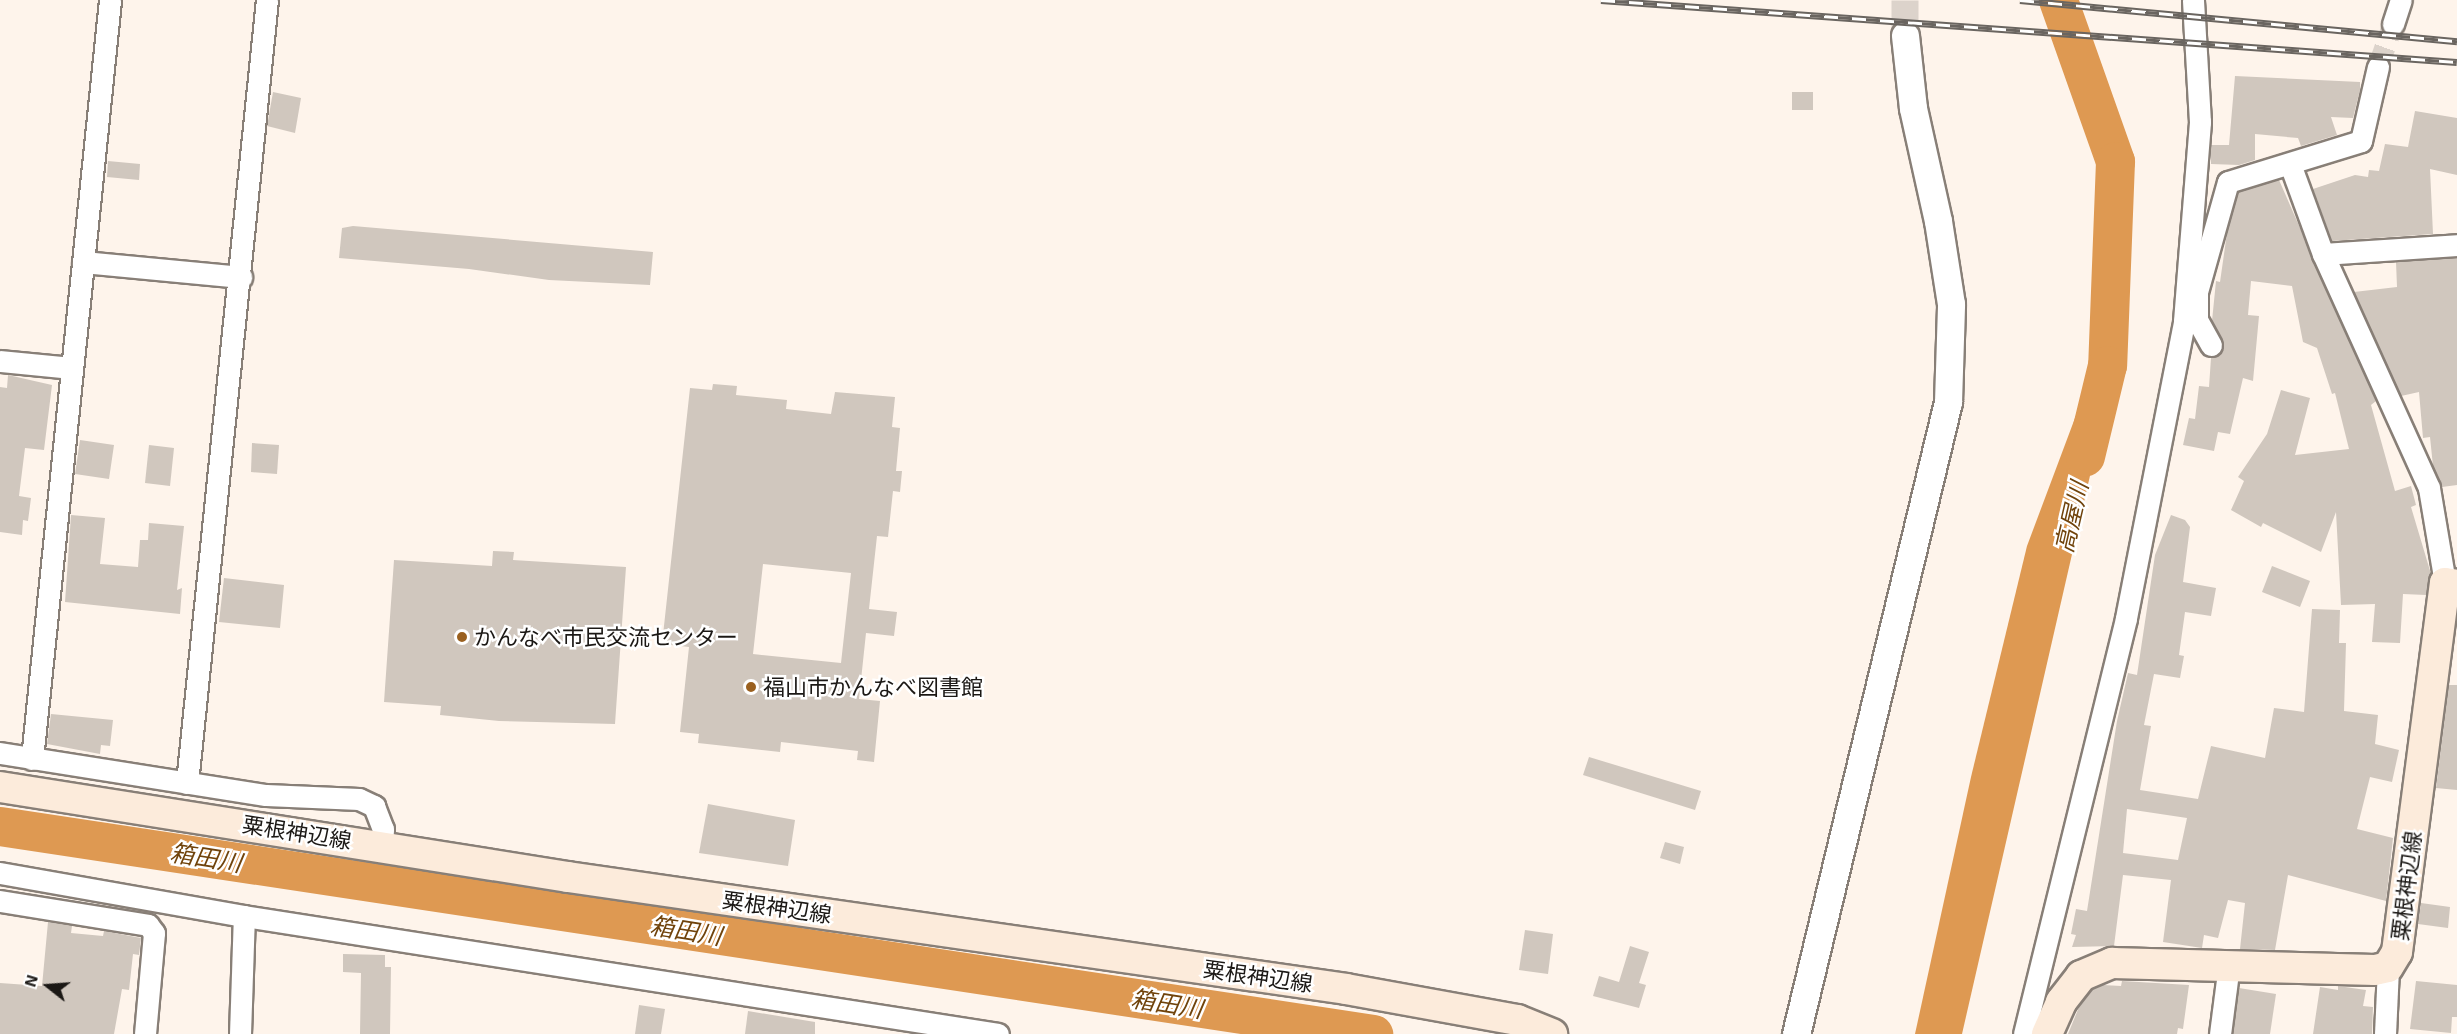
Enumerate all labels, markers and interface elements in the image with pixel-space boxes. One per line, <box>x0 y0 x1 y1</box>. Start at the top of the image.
water label: 高屋川 <box>2049 479 2093 555</box>
place label: かんなべ市民交流センター <box>474 624 738 650</box>
marker: かんなべ市民交流センター <box>455 630 469 644</box>
place label: 福山市かんなべ図書館 <box>763 674 983 700</box>
marker: 福山市かんなべ図書館 <box>744 680 758 694</box>
street label: 粟根神辺線 <box>241 810 353 854</box>
street label: 粟根神辺線 <box>2386 830 2426 942</box>
water label: 箱田川 <box>168 837 244 877</box>
street label: 粟根神辺線 <box>721 886 833 928</box>
water label: 箱田川 <box>648 910 724 950</box>
street label: 粟根神辺線 <box>1202 955 1314 997</box>
north arrow <box>18 956 78 1016</box>
text: N <box>20 972 41 989</box>
water label: 箱田川 <box>1129 983 1205 1023</box>

